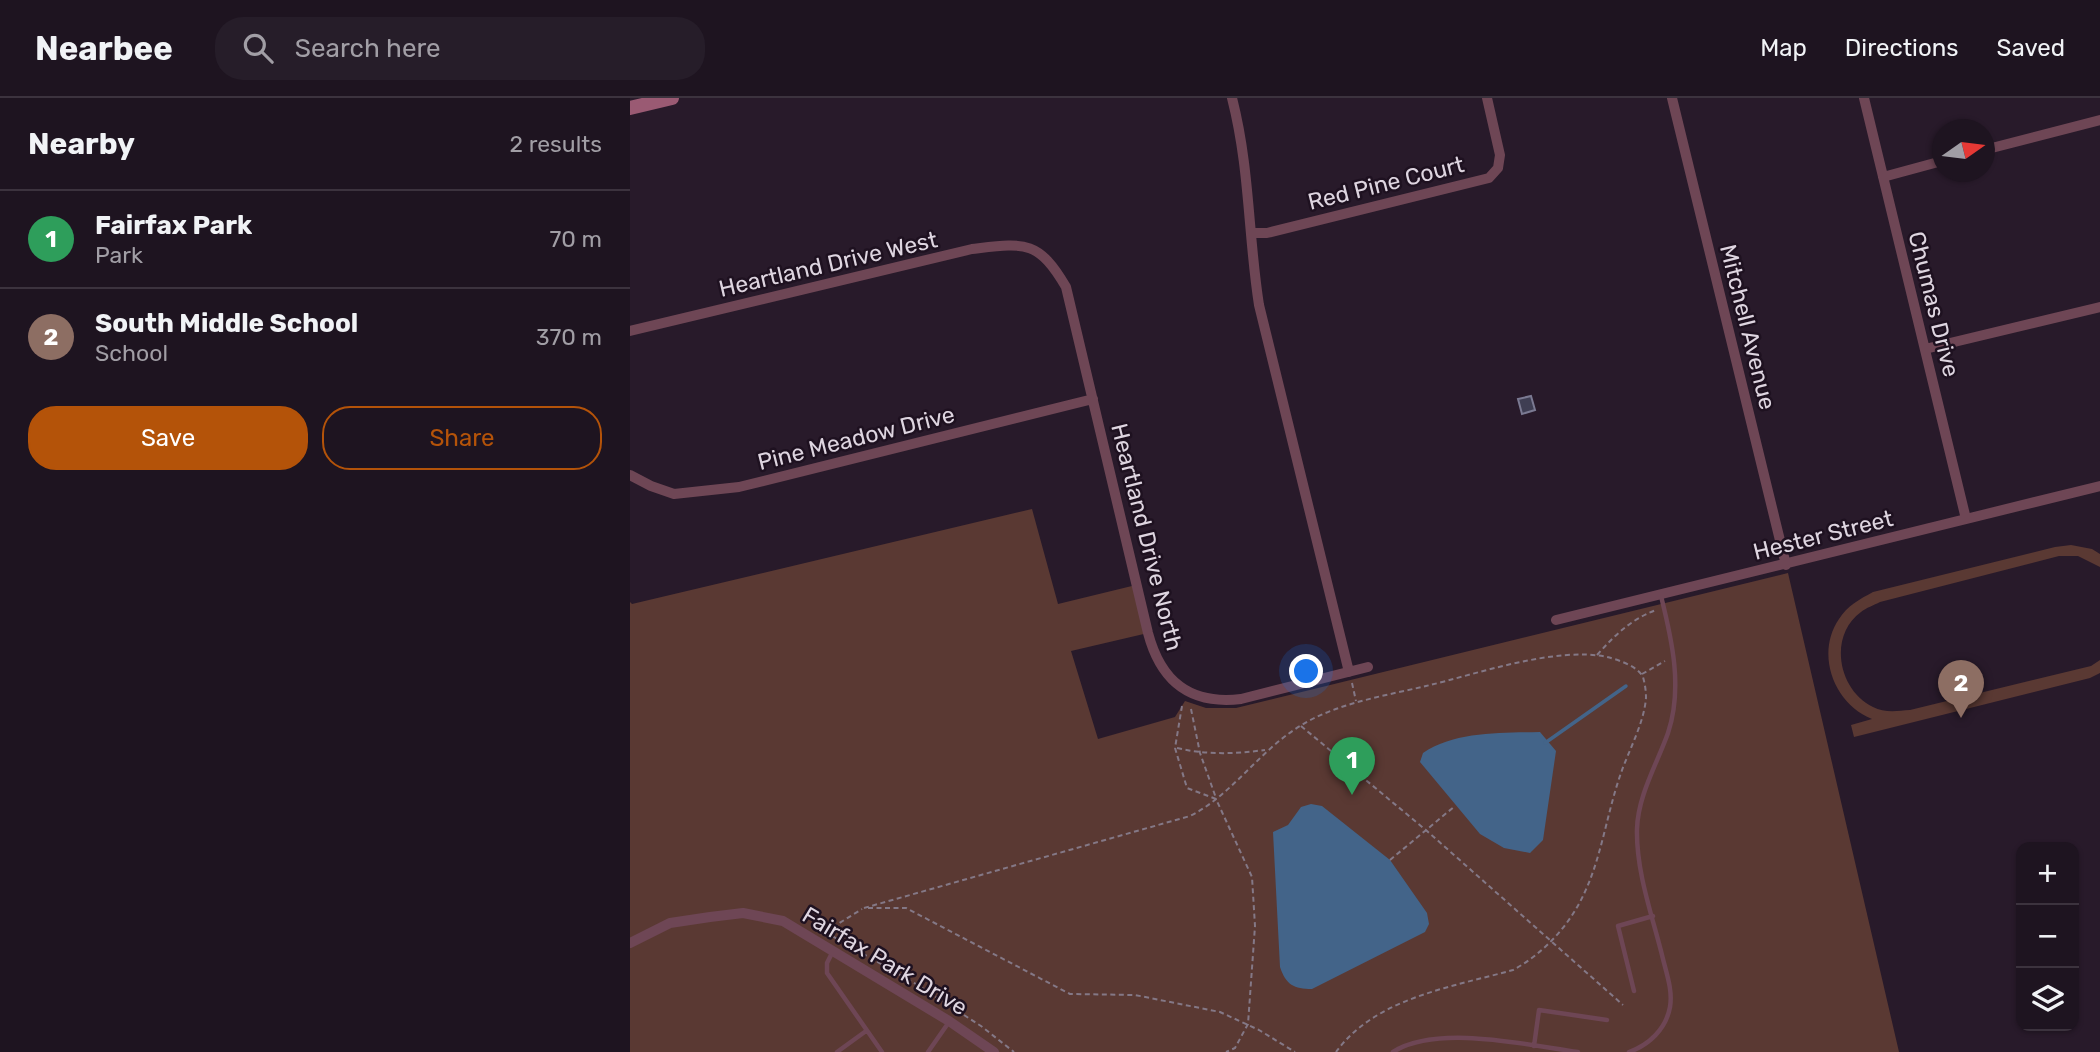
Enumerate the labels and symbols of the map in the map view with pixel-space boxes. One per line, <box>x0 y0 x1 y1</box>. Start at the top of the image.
north arrow <box>1932 119 1995 182</box>
street label: Red Pine Court <box>1305 150 1467 216</box>
street label: Heartland Drive West <box>716 225 940 303</box>
street label: Chumas Drive <box>1902 228 1966 380</box>
street label: Mitchell Avenue <box>1714 242 1782 412</box>
street label: Pine Meadow Drive <box>755 400 957 476</box>
street label: Heartland Drive North <box>1105 420 1189 654</box>
street label: Hester Street <box>1750 504 1896 566</box>
your location <box>1289 654 1323 688</box>
pin: 2 <box>1938 660 1984 718</box>
pin: 1 <box>1329 737 1375 795</box>
street label: Fairfax Park Drive <box>797 901 973 1021</box>

